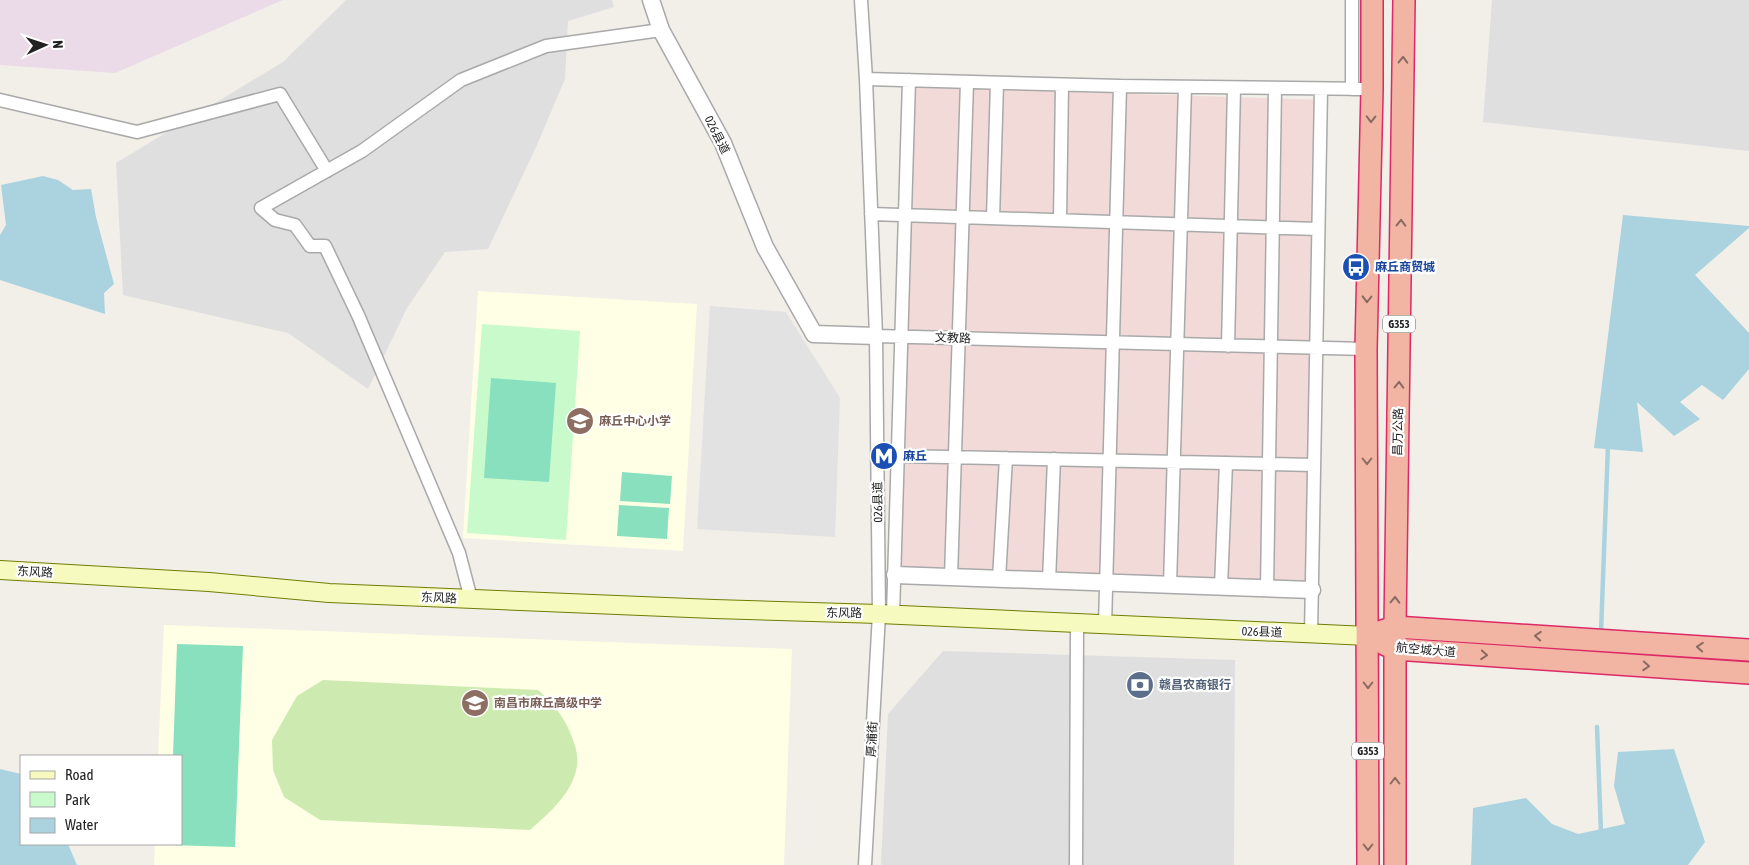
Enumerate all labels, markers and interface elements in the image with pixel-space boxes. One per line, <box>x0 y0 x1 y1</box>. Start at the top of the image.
north arrow <box>20 20 70 70</box>
text: N <box>50 40 66 49</box>
one-way arrow <box>1398 56 1408 64</box>
street label: 026县道 <box>701 114 733 156</box>
one-way arrow <box>1366 115 1376 123</box>
one-way arrow <box>1396 218 1406 226</box>
bus stop icon: 麻丘商贸城 <box>1341 252 1371 282</box>
place label: 麻丘商贸城 <box>1375 260 1435 274</box>
one-way arrow <box>1362 295 1372 303</box>
road number: G353 <box>1383 316 1415 332</box>
street label: 文教路 <box>935 330 971 346</box>
one-way arrow <box>1393 381 1404 389</box>
school or university icon: 麻丘中心小学 <box>565 406 595 436</box>
street label: 昌万公路 <box>1391 408 1405 456</box>
place label: 麻丘中心小学 <box>599 414 671 428</box>
metro station icon: 麻丘 <box>869 441 899 471</box>
place label: 麻丘 <box>903 449 927 463</box>
one-way arrow <box>1362 458 1372 465</box>
street label: 026县道 <box>871 481 885 523</box>
street label: 东风路 <box>17 564 53 580</box>
street label: 东风路 <box>421 590 457 606</box>
one-way arrow <box>1390 596 1400 604</box>
street label: 东风路 <box>826 606 862 620</box>
street label: 026县道 <box>1241 624 1283 640</box>
one-way arrow <box>1534 631 1542 642</box>
street label: 航空城大道 <box>1395 640 1457 660</box>
one-way arrow <box>1696 641 1704 652</box>
one-way arrow <box>1480 649 1488 660</box>
one-way arrow <box>1642 660 1650 671</box>
bank icon: 赣昌农商银行 <box>1125 670 1155 700</box>
place label: 赣昌农商银行 <box>1159 678 1231 692</box>
one-way arrow <box>1363 682 1373 689</box>
school or university icon: 南昌市麻丘高级中学 <box>460 688 490 718</box>
place label: 南昌市麻丘高级中学 <box>494 696 602 710</box>
street label: 厚浦街 <box>864 721 880 757</box>
road number: G353 <box>1352 742 1384 759</box>
legend <box>20 755 182 845</box>
text: Road <box>65 766 94 783</box>
one-way arrow <box>1390 777 1400 785</box>
text: Park <box>65 791 90 808</box>
text: Water <box>65 816 98 833</box>
one-way arrow <box>1363 844 1373 852</box>

